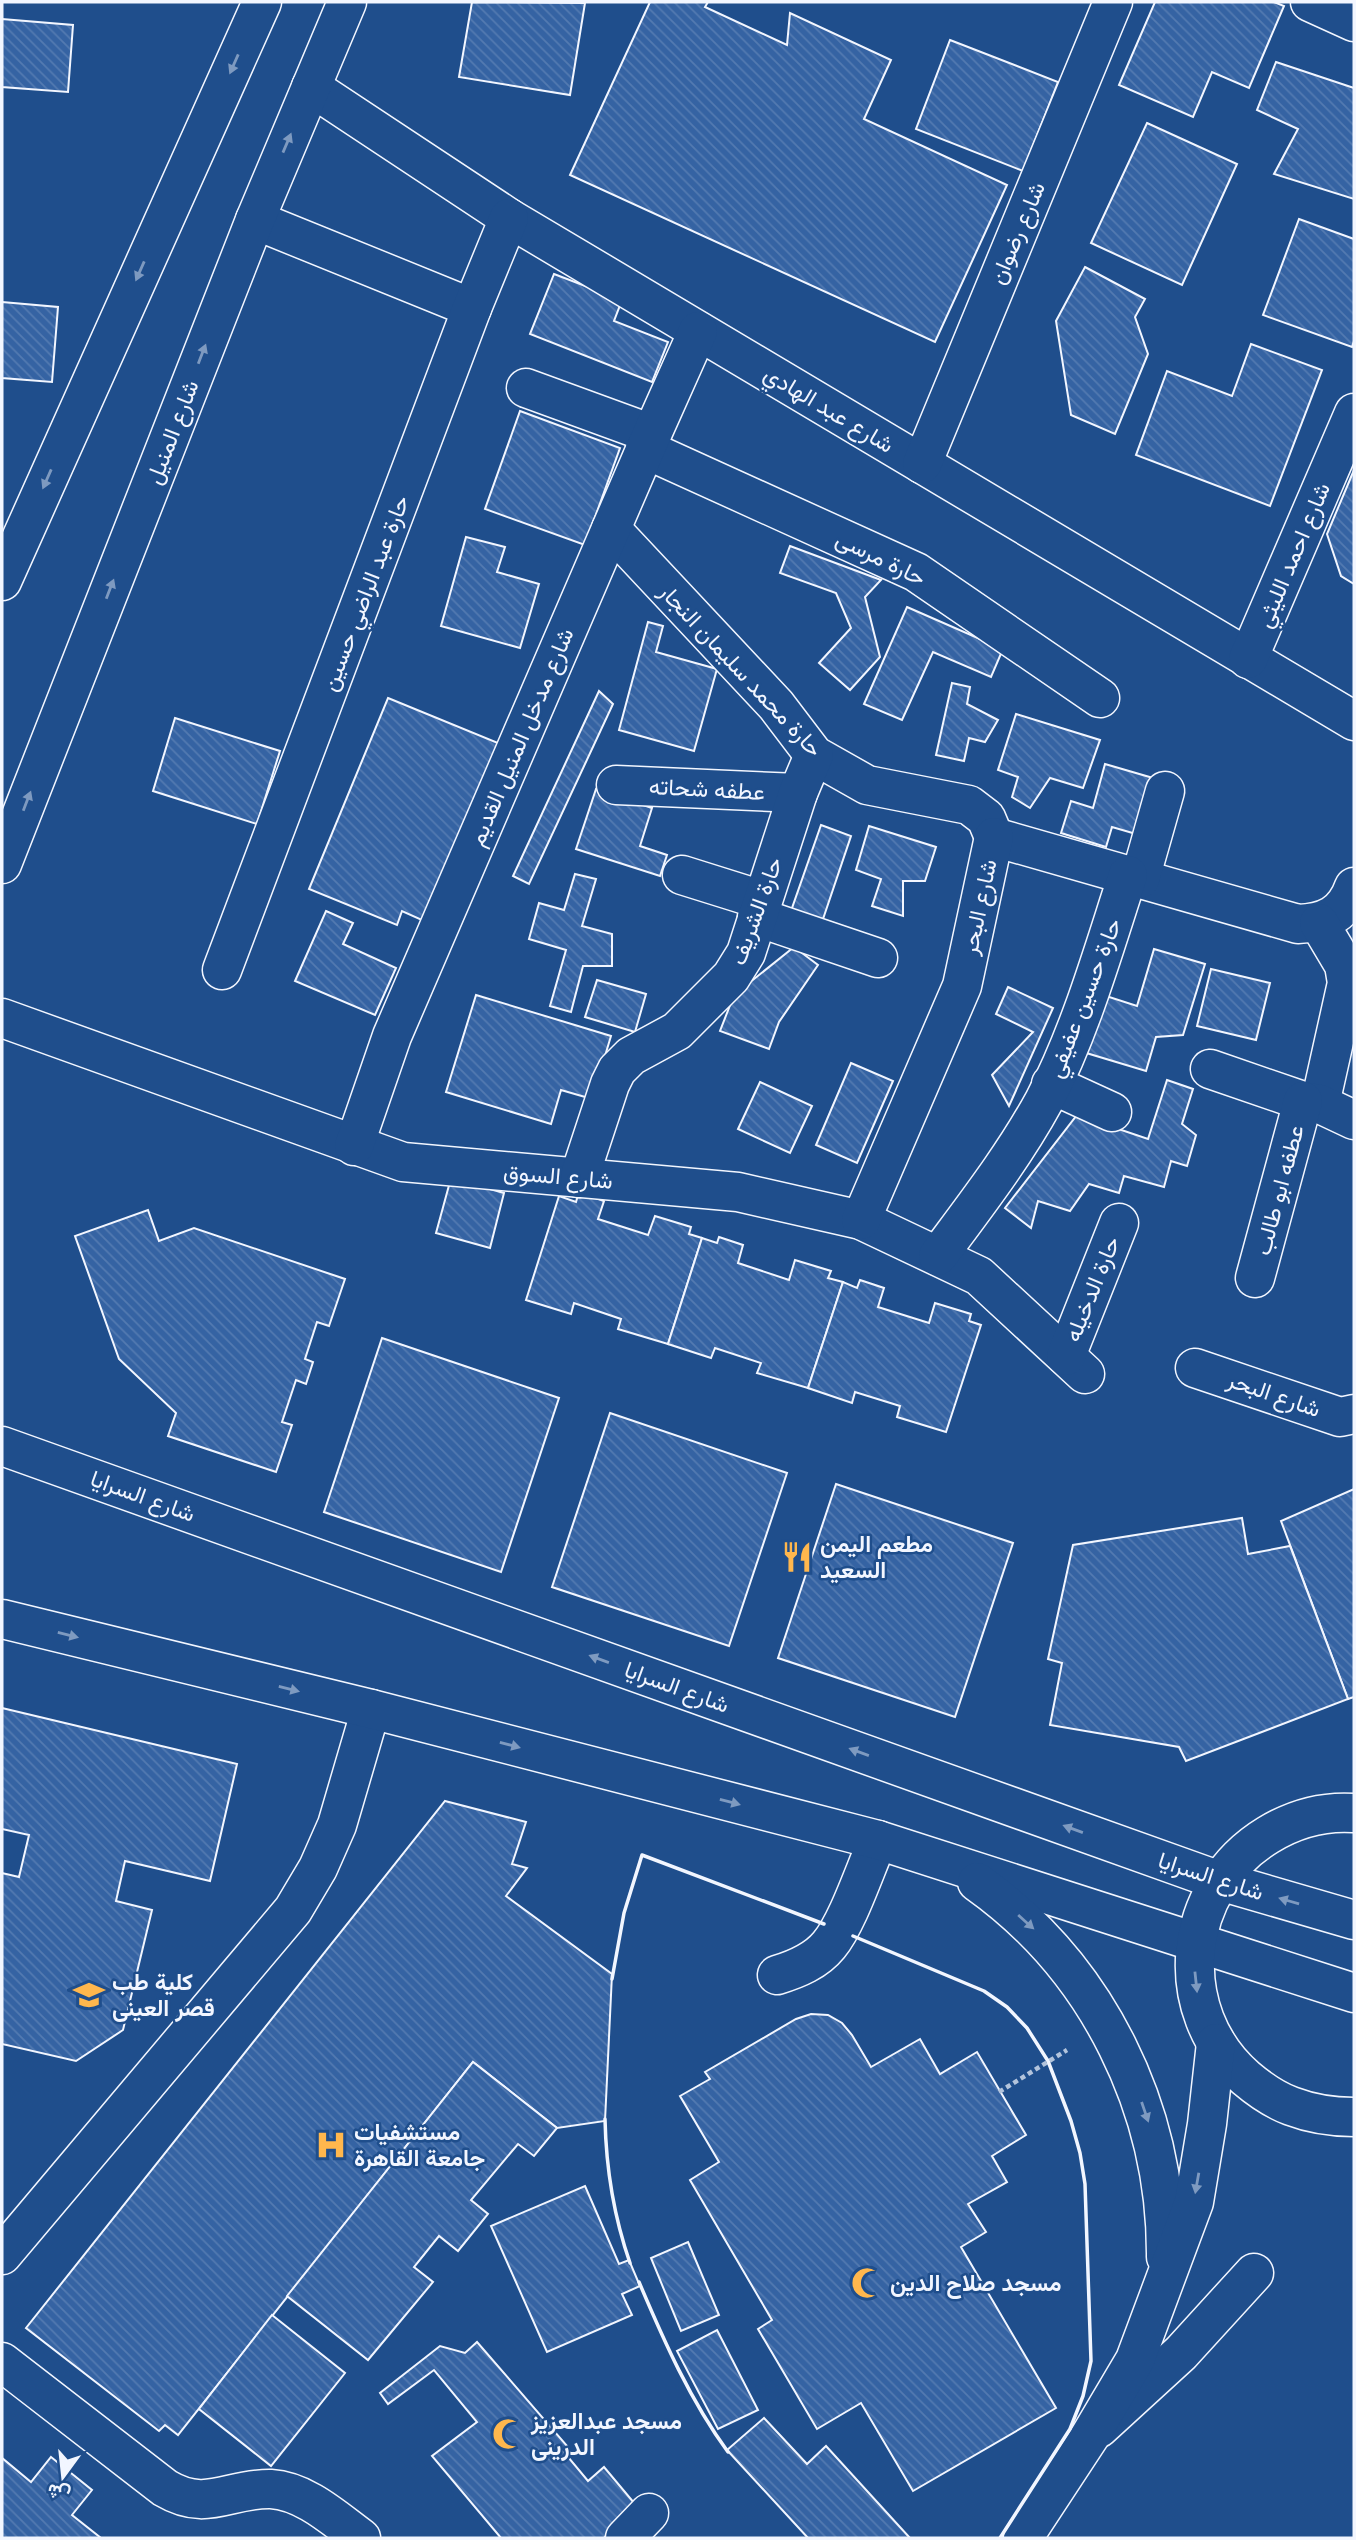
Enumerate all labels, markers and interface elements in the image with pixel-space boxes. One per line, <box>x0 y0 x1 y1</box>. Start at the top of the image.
one-way arrow <box>228 54 240 74</box>
one-way arrow <box>282 133 293 154</box>
street label: شارع رضوان <box>982 177 1053 289</box>
one-way arrow <box>134 261 145 282</box>
one-way arrow <box>197 344 208 365</box>
street label: شارع عبد الهادي <box>756 358 900 463</box>
street label: شارع المنيل <box>138 375 207 489</box>
one-way arrow <box>41 469 52 489</box>
street label: شارع احمد الليثي <box>1249 478 1341 634</box>
street label: حارة عبد الراضي حسين <box>314 491 420 697</box>
street label: حارة مرسى <box>831 523 931 593</box>
street label: حارة محمد سليمان النجار <box>652 576 829 763</box>
one-way arrow <box>105 578 116 599</box>
street label: شارع مدخل المنيل القديم <box>461 623 581 851</box>
street label: عطفه شحاته <box>648 771 766 807</box>
one-way arrow <box>21 790 32 811</box>
street label: حارة الشريف <box>723 853 789 969</box>
street label: شارع البحر <box>954 857 1005 959</box>
street label: حارة حسين عفيفي <box>1040 914 1132 1084</box>
street label: عطفه ابو طالب <box>1247 1121 1311 1259</box>
street label: شارع السوق <box>502 1156 614 1197</box>
street label: حارة الدخيله <box>1057 1232 1127 1346</box>
street label: شارع البحر <box>1222 1364 1325 1425</box>
street label: شارع السرايا <box>86 1463 200 1530</box>
place label: مطعم اليمن السعيد <box>820 1529 933 1585</box>
restaurant icon: مطعم اليمن السعيد <box>780 1540 814 1574</box>
one-way arrow <box>57 1630 79 1641</box>
one-way arrow <box>588 1653 609 1664</box>
street label: شارع السرايا <box>620 1654 734 1721</box>
one-way arrow <box>278 1684 300 1695</box>
one-way arrow <box>499 1740 521 1751</box>
one-way arrow <box>848 1746 869 1757</box>
one-way arrow <box>719 1797 741 1808</box>
one-way arrow <box>1063 1823 1084 1834</box>
street label: شارع السرايا <box>1154 1845 1268 1908</box>
one-way arrow <box>1278 1896 1299 1906</box>
one-way arrow <box>1017 1914 1035 1930</box>
place label: كلية طب قصر العينى <box>112 1967 215 2023</box>
one-way arrow <box>1191 1971 1202 1993</box>
school or university icon: كلية طب قصر العينى <box>72 1978 106 2012</box>
one-way arrow <box>1140 2102 1151 2123</box>
place label: مستشفيات جامعة القاهرة <box>354 2117 485 2173</box>
hospital icon: مستشفيات جامعة القاهرة <box>314 2128 348 2162</box>
one-way arrow <box>1191 2172 1202 2194</box>
mosque icon: مسجد صلاح الدين <box>850 2266 884 2300</box>
place label: مسجد صلاح الدين <box>890 2268 1061 2299</box>
place label: مسجد عبدالعزيز الدرينى <box>530 2406 682 2462</box>
mosque icon: مسجد عبدالعزيز الدرينى <box>491 2417 525 2451</box>
north arrow <box>28 2442 98 2512</box>
text: ش <box>44 2478 73 2508</box>

